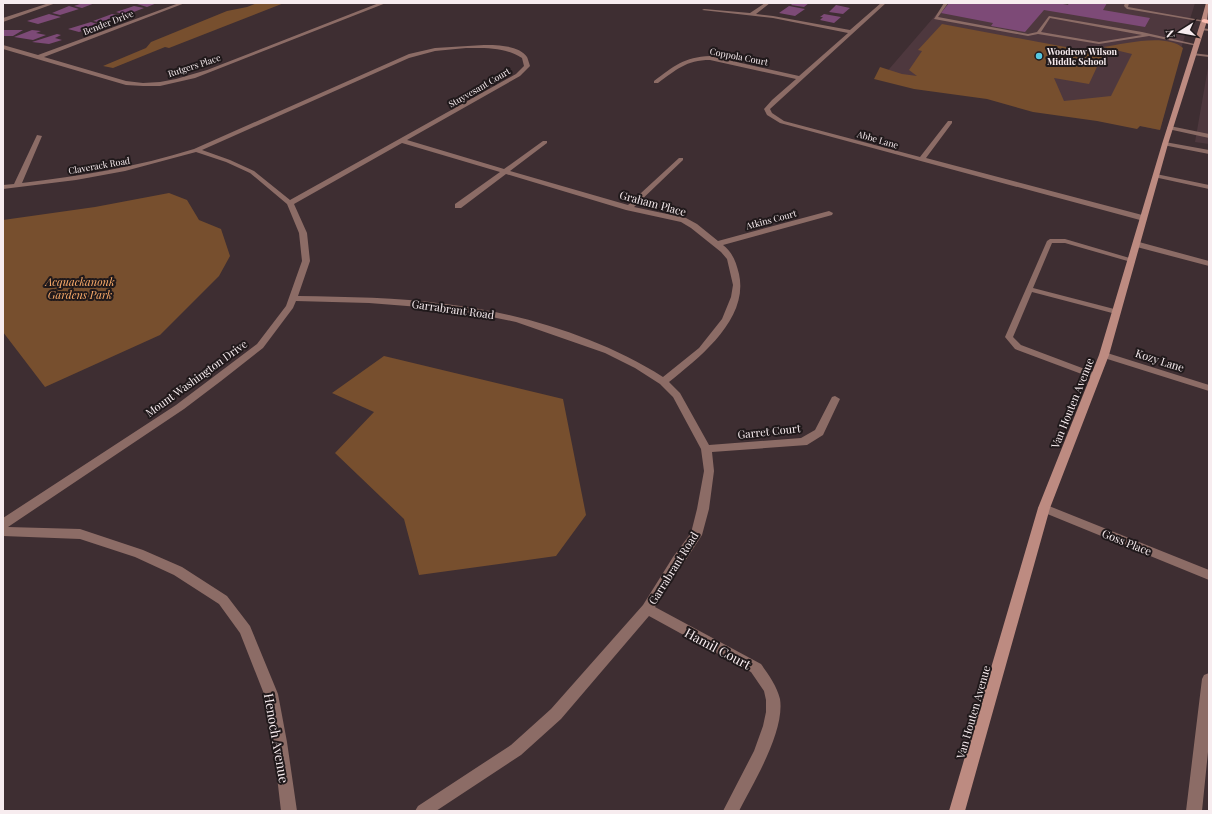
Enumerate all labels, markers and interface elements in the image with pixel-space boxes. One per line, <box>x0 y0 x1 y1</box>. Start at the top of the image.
street label: Bender Drive <box>81 7 135 37</box>
north arrow <box>1160 12 1200 52</box>
text: N <box>1162 29 1178 39</box>
street label: Coppola Court <box>709 44 770 68</box>
place label: Woodrow Wilson Middle School <box>1046 45 1118 67</box>
street label: Rutgers Place <box>166 51 222 79</box>
marker: Woodrow Wilson Middle School <box>1034 51 1044 61</box>
street label: Stuyvesant Court <box>446 64 513 110</box>
street label: Abbe Lane <box>855 127 900 151</box>
street label: Claverack Road <box>67 154 132 176</box>
street label: Graham Place <box>618 187 688 219</box>
street label: Atkins Court <box>744 206 798 232</box>
park label: Acquackanonk Gardens Park <box>44 274 115 302</box>
street label: Garrabrant Road <box>411 296 496 322</box>
street label: Mount Washington Drive <box>142 336 250 420</box>
street label: Kozy Lane <box>1134 345 1187 375</box>
street label: Van Houten Avenue <box>1047 355 1097 451</box>
street label: Garret Court <box>737 420 801 442</box>
street label: Goss Place <box>1100 525 1154 559</box>
street label: Garrabrant Road <box>645 528 702 607</box>
street label: Hamil Court <box>682 623 754 673</box>
street label: Van Houten Avenue <box>952 663 994 761</box>
street label: Henoch Avenue <box>261 692 293 785</box>

